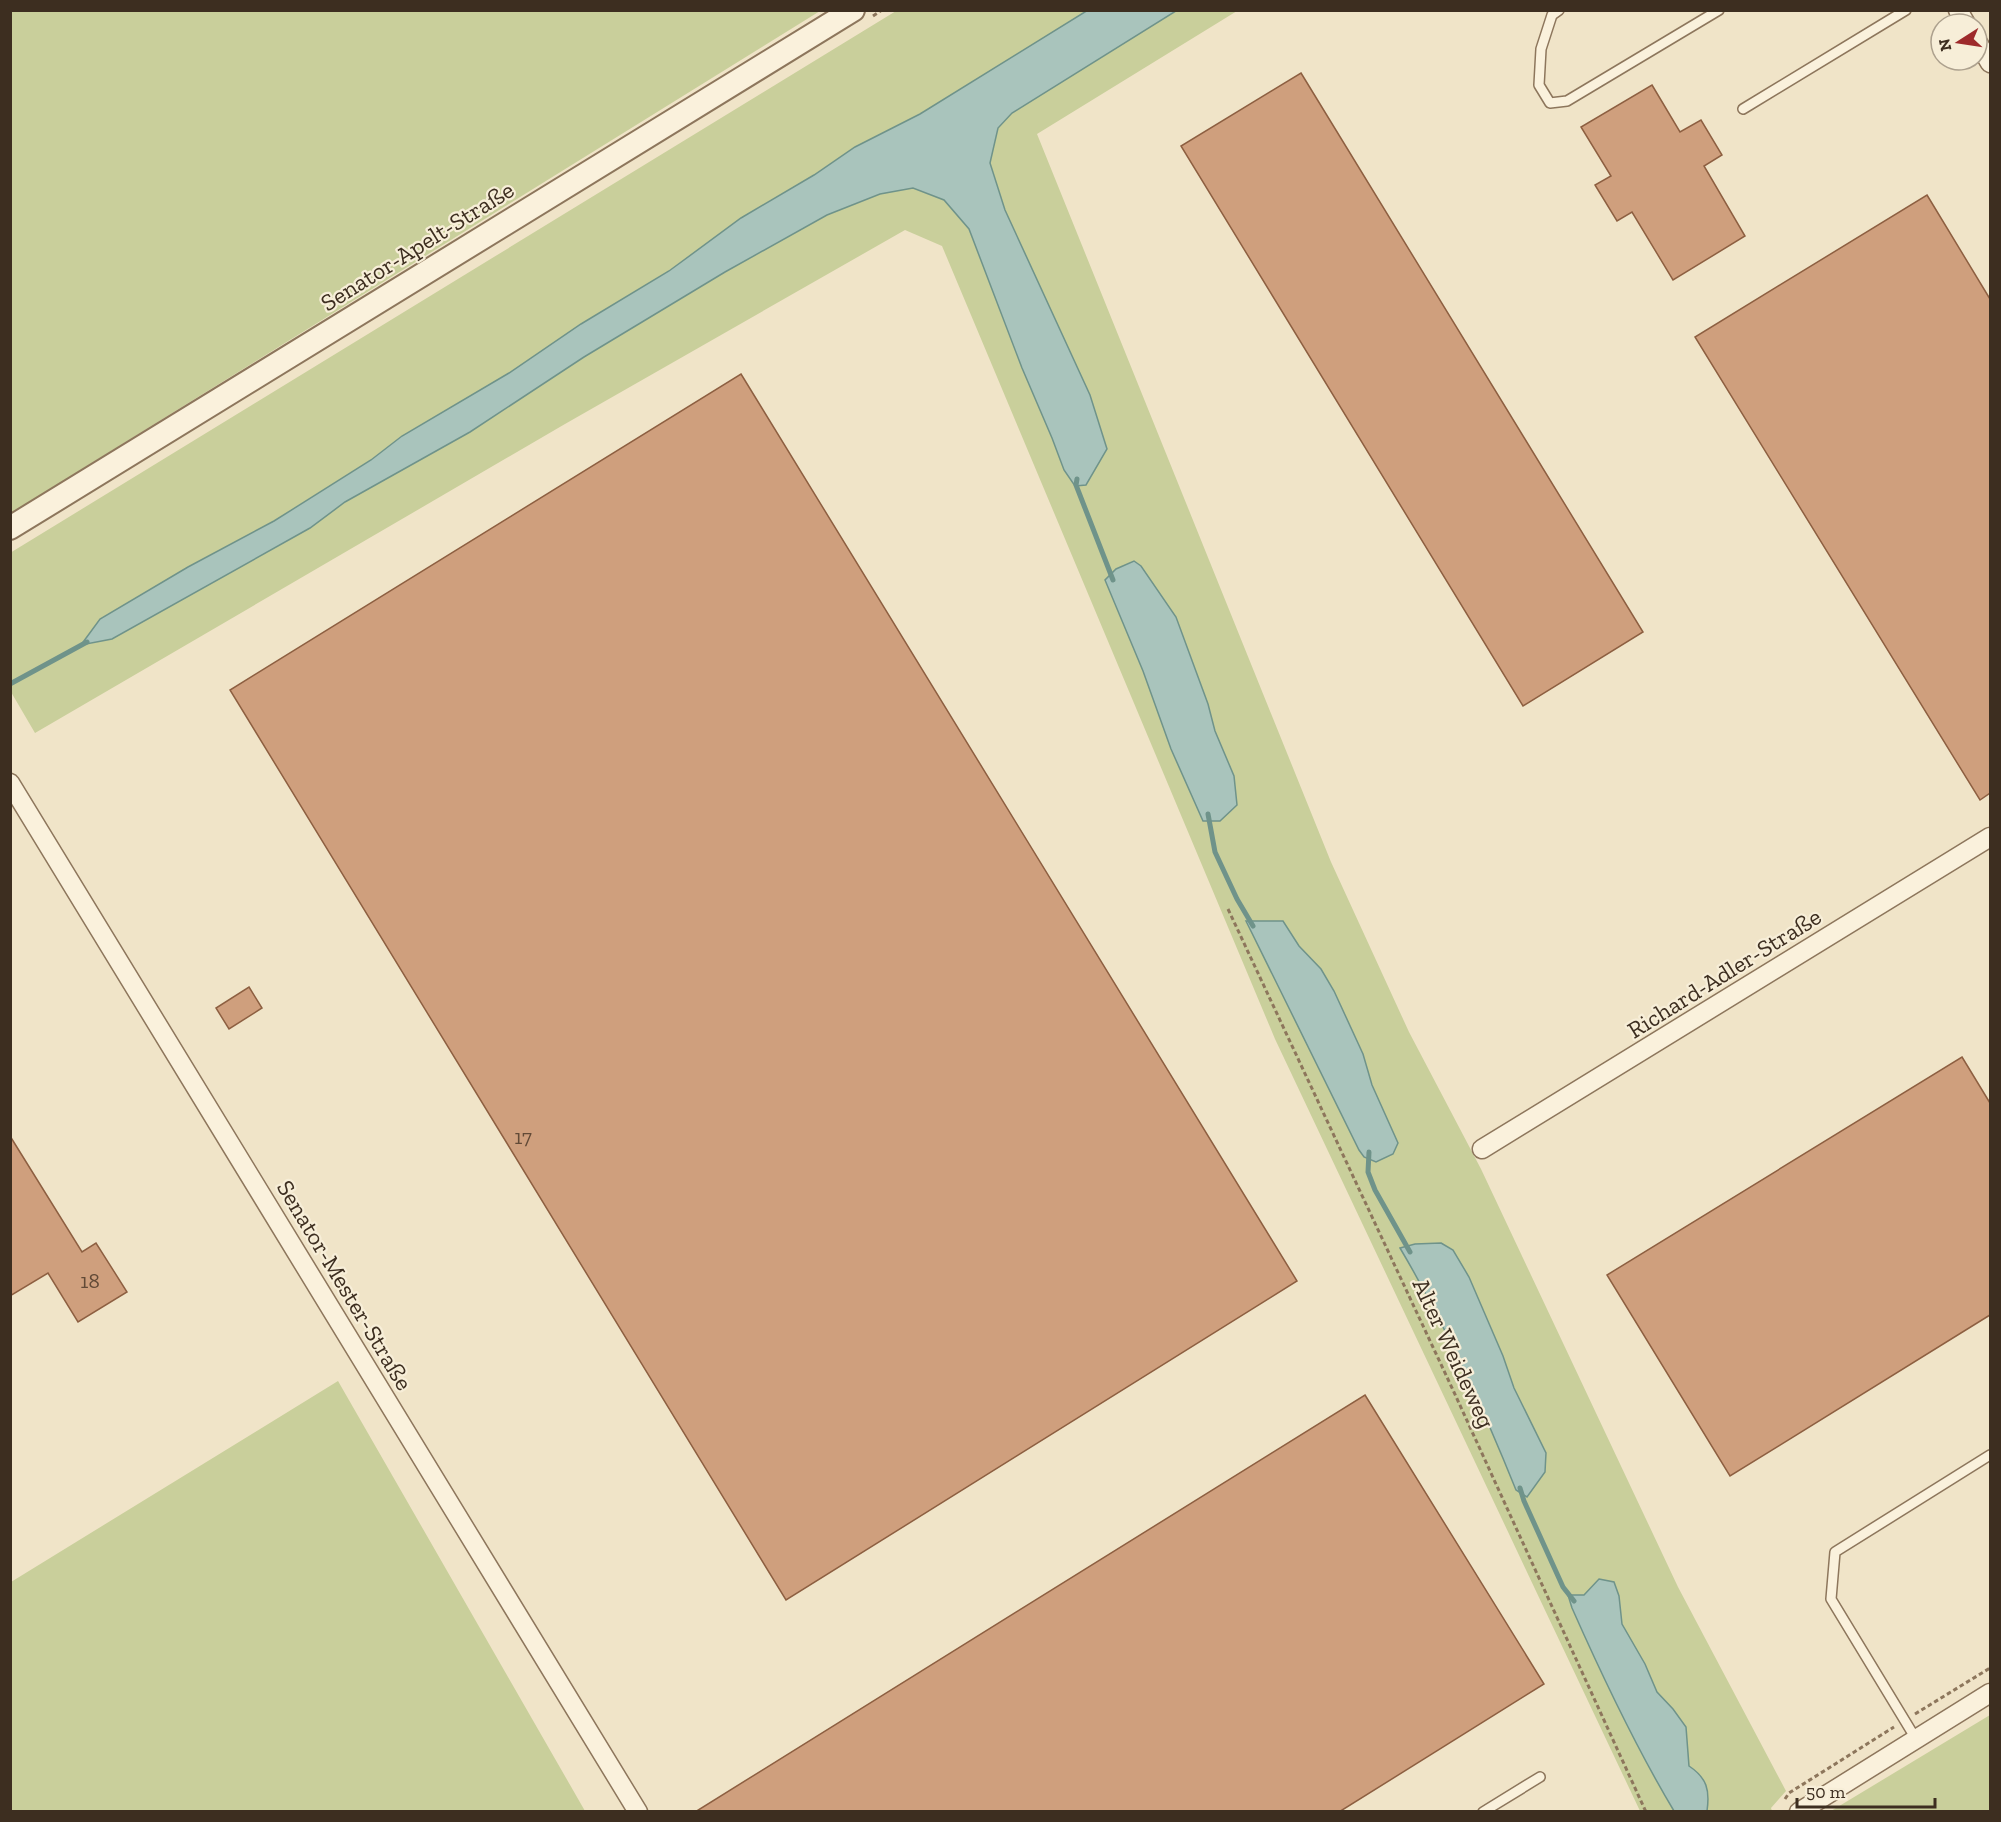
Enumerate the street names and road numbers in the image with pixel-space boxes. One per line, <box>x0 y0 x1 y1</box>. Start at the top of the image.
street label: Senator-Apelt-Straße <box>315 175 519 317</box>
street label: Richard-Adler-Straße <box>1622 902 1826 1044</box>
street label: Senator-Mester-Straße <box>271 1175 419 1395</box>
street label: Alter Weideweg <box>1407 1273 1501 1433</box>

